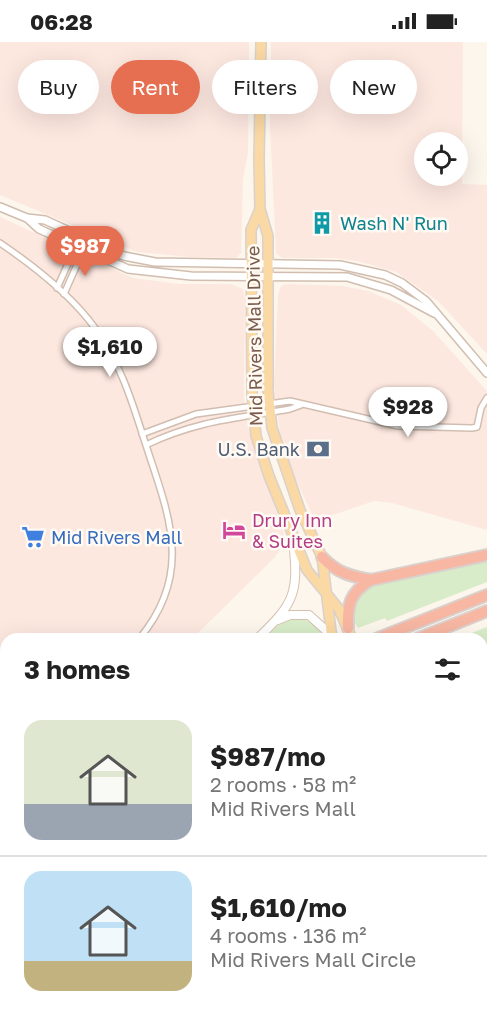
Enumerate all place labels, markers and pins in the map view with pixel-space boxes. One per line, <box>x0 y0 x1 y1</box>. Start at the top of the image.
building icon: Wash N' Run <box>309 210 335 236</box>
place label: Wash N' Run <box>340 212 448 234</box>
pin: $987 <box>49 226 121 277</box>
pin: $1,610 <box>61 327 159 378</box>
pin: $928 <box>372 387 444 438</box>
bank icon: U.S. Bank <box>305 436 331 462</box>
place label: U.S. Bank <box>217 438 300 460</box>
place label: Drury Inn & Suites <box>252 509 332 552</box>
hotel icon: Drury Inn & Suites <box>221 517 247 543</box>
supermarket icon: Mid Rivers Mall <box>20 524 46 550</box>
place label: Mid Rivers Mall <box>51 526 183 548</box>

